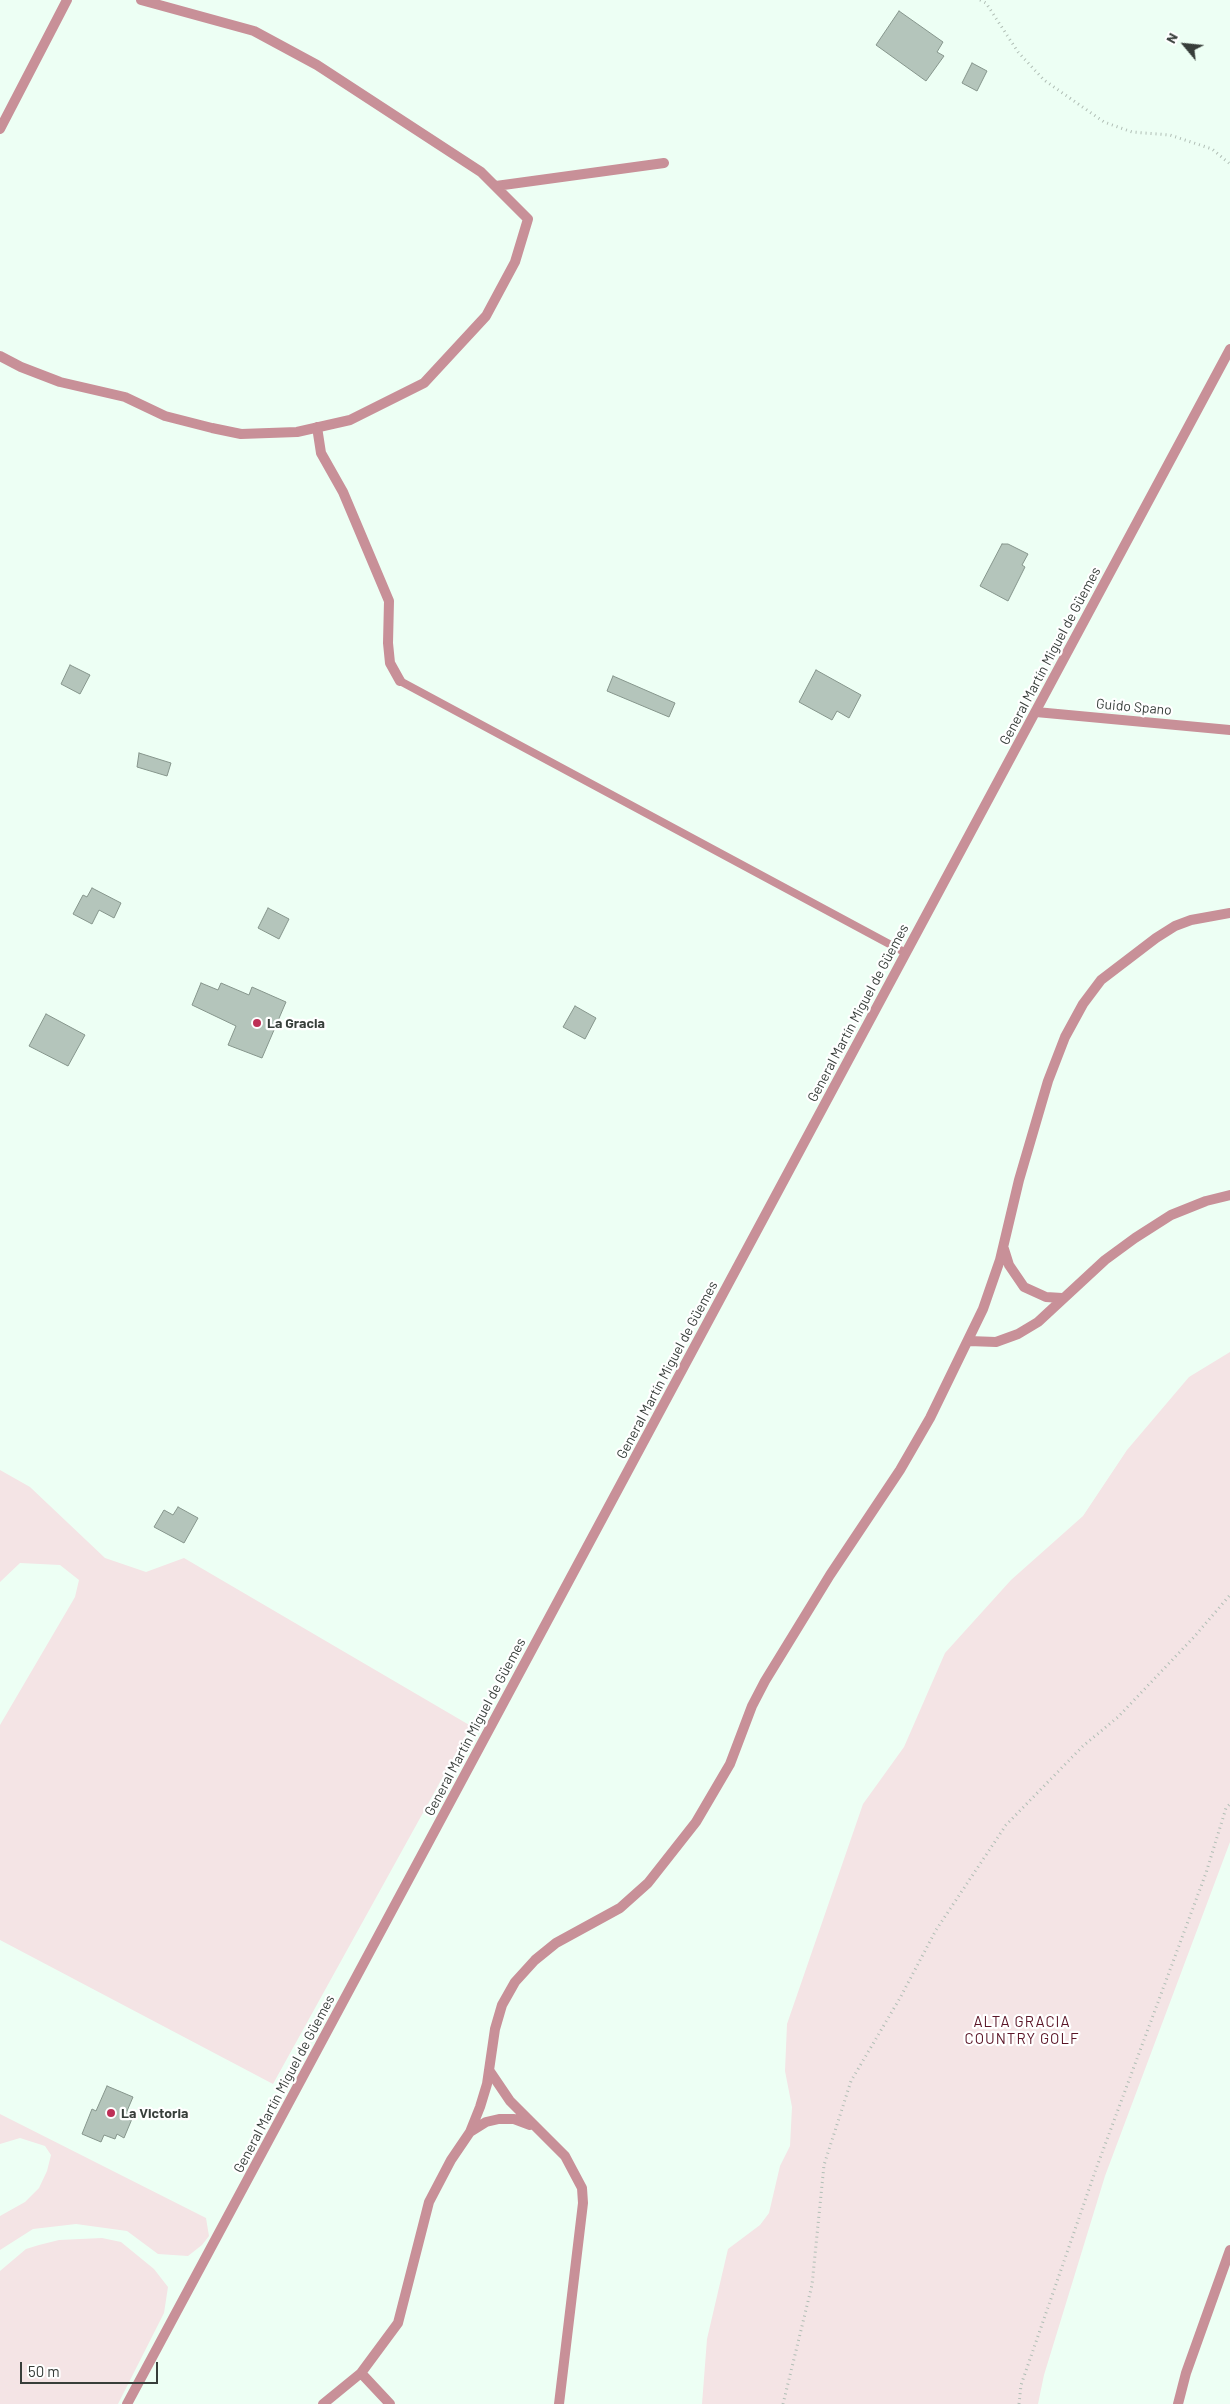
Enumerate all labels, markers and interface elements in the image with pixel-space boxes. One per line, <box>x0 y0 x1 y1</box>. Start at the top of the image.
north arrow <box>1160 20 1210 70</box>
text: N <box>1162 30 1181 46</box>
street label: General Martín Miguel de Güemes <box>996 564 1104 748</box>
street label: Guido Spano <box>1095 695 1173 719</box>
street label: General Martín Miguel de Güemes <box>804 921 912 1105</box>
place label: La Gracia <box>267 1015 325 1031</box>
marker: La Gracia <box>251 1017 263 1029</box>
street label: General Martín Miguel de Güemes <box>613 1278 721 1462</box>
street label: General Martín Miguel de Güemes <box>421 1635 529 1819</box>
street label: General Martín Miguel de Güemes <box>230 1992 338 2176</box>
district label: ALTA GRACIA COUNTRY GOLF <box>963 2013 1081 2048</box>
place label: La Victoria <box>121 2105 188 2121</box>
marker: La Victoria <box>105 2107 117 2119</box>
scale bar <box>22 2352 160 2384</box>
text: 50 m <box>28 2362 60 2380</box>

